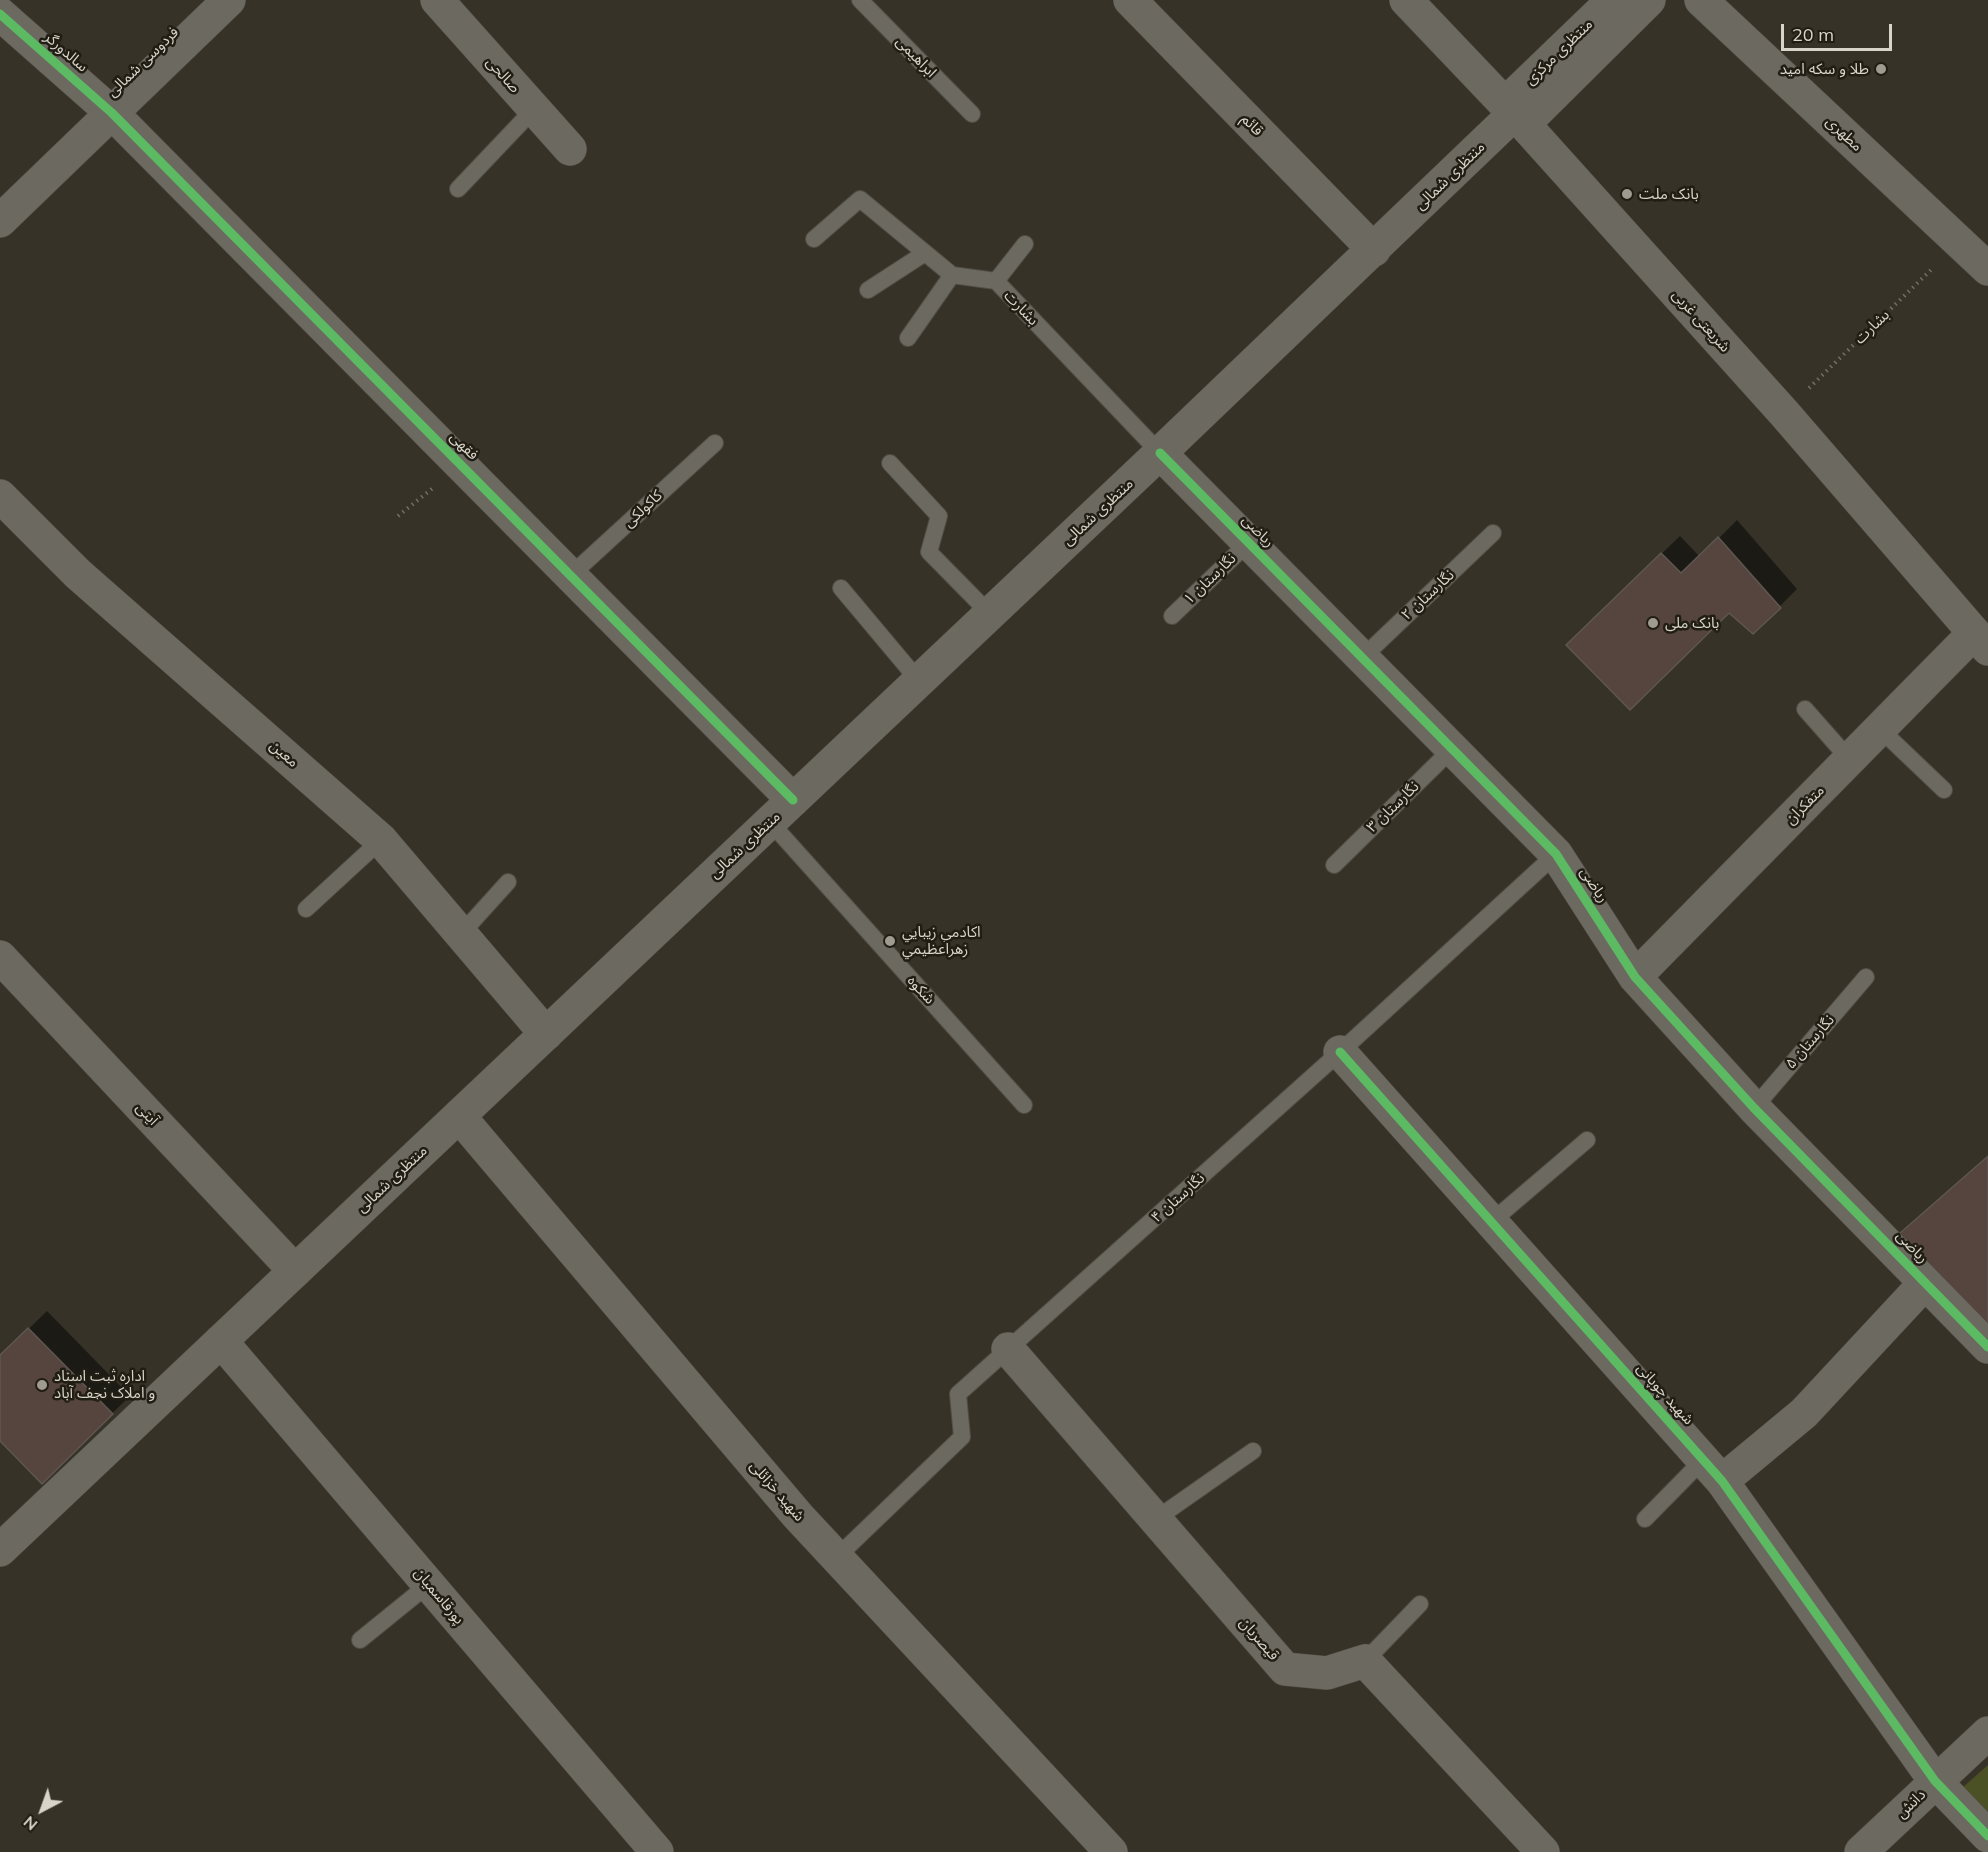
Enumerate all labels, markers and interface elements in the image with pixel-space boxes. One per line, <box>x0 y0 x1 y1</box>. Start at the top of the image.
scale bar <box>1784 12 1895 50</box>
street label: منتظری مرکزی <box>1521 15 1597 89</box>
street label: فردوسی شمالی <box>103 23 183 101</box>
text: 20 m <box>1792 23 1834 46</box>
street label: سالدورگر <box>41 28 91 76</box>
street label: ابراهیمی <box>892 33 940 81</box>
street label: صالحی <box>482 53 524 97</box>
place label: طلا و سکه امید <box>1780 60 1869 78</box>
marker: طلا و سکه امید <box>1874 62 1888 76</box>
street label: قائم <box>1237 110 1267 140</box>
street label: مطهری <box>1822 113 1866 155</box>
street label: منتظری شمالی <box>1411 138 1489 214</box>
place label: بانک ملت <box>1639 185 1699 203</box>
marker: بانک ملت <box>1620 187 1634 201</box>
street label: شریعتی غربی <box>1668 286 1734 356</box>
street label: بشارت <box>1000 287 1042 329</box>
street label: بشارت <box>1851 306 1893 348</box>
street label: فقهی <box>446 428 482 464</box>
street label: منتظری شمالی <box>1059 475 1137 549</box>
street label: کاکولکی <box>620 487 666 531</box>
street label: ریاضی <box>1238 511 1278 551</box>
street label: نگارستان ۱ <box>1180 550 1240 608</box>
street label: نگارستان ۲ <box>1398 566 1458 624</box>
place label: بانک ملی <box>1665 614 1719 632</box>
marker: بانک ملی <box>1646 616 1660 630</box>
street label: معین <box>266 737 302 771</box>
street label: نگارستان ۳ <box>1363 778 1423 836</box>
street label: متفکران <box>1782 782 1828 828</box>
street label: منتظری شمالی <box>706 808 784 882</box>
street label: ریاضی <box>1576 864 1612 906</box>
place label: اكادمي زيبايي زهراعظيمي <box>902 923 981 958</box>
marker: اكادمي زيبايي زهراعظيمي <box>883 934 897 948</box>
street label: شکوه <box>903 972 939 1008</box>
street label: نگارستان ۵ <box>1782 1011 1838 1073</box>
street label: آیتی <box>132 1099 162 1129</box>
street label: منتظری شمالی <box>353 1142 431 1216</box>
street label: نگارستان ۴ <box>1148 1169 1208 1227</box>
street label: ریاضی <box>1892 1227 1932 1267</box>
street label: شهید چوپانی <box>1633 1359 1697 1429</box>
place label: اداره ثبت اسناد و املاک نجف آباد <box>54 1367 155 1402</box>
marker: اداره ثبت اسناد و املاک نجف آباد <box>35 1378 49 1392</box>
street label: شهید خزائلی <box>746 1457 808 1525</box>
street label: پورقاسمیان <box>410 1564 468 1628</box>
street label: قیصریان <box>1235 1614 1283 1664</box>
north arrow <box>12 1780 72 1840</box>
street label: دانش <box>1893 1786 1929 1822</box>
text: N <box>19 1812 41 1835</box>

